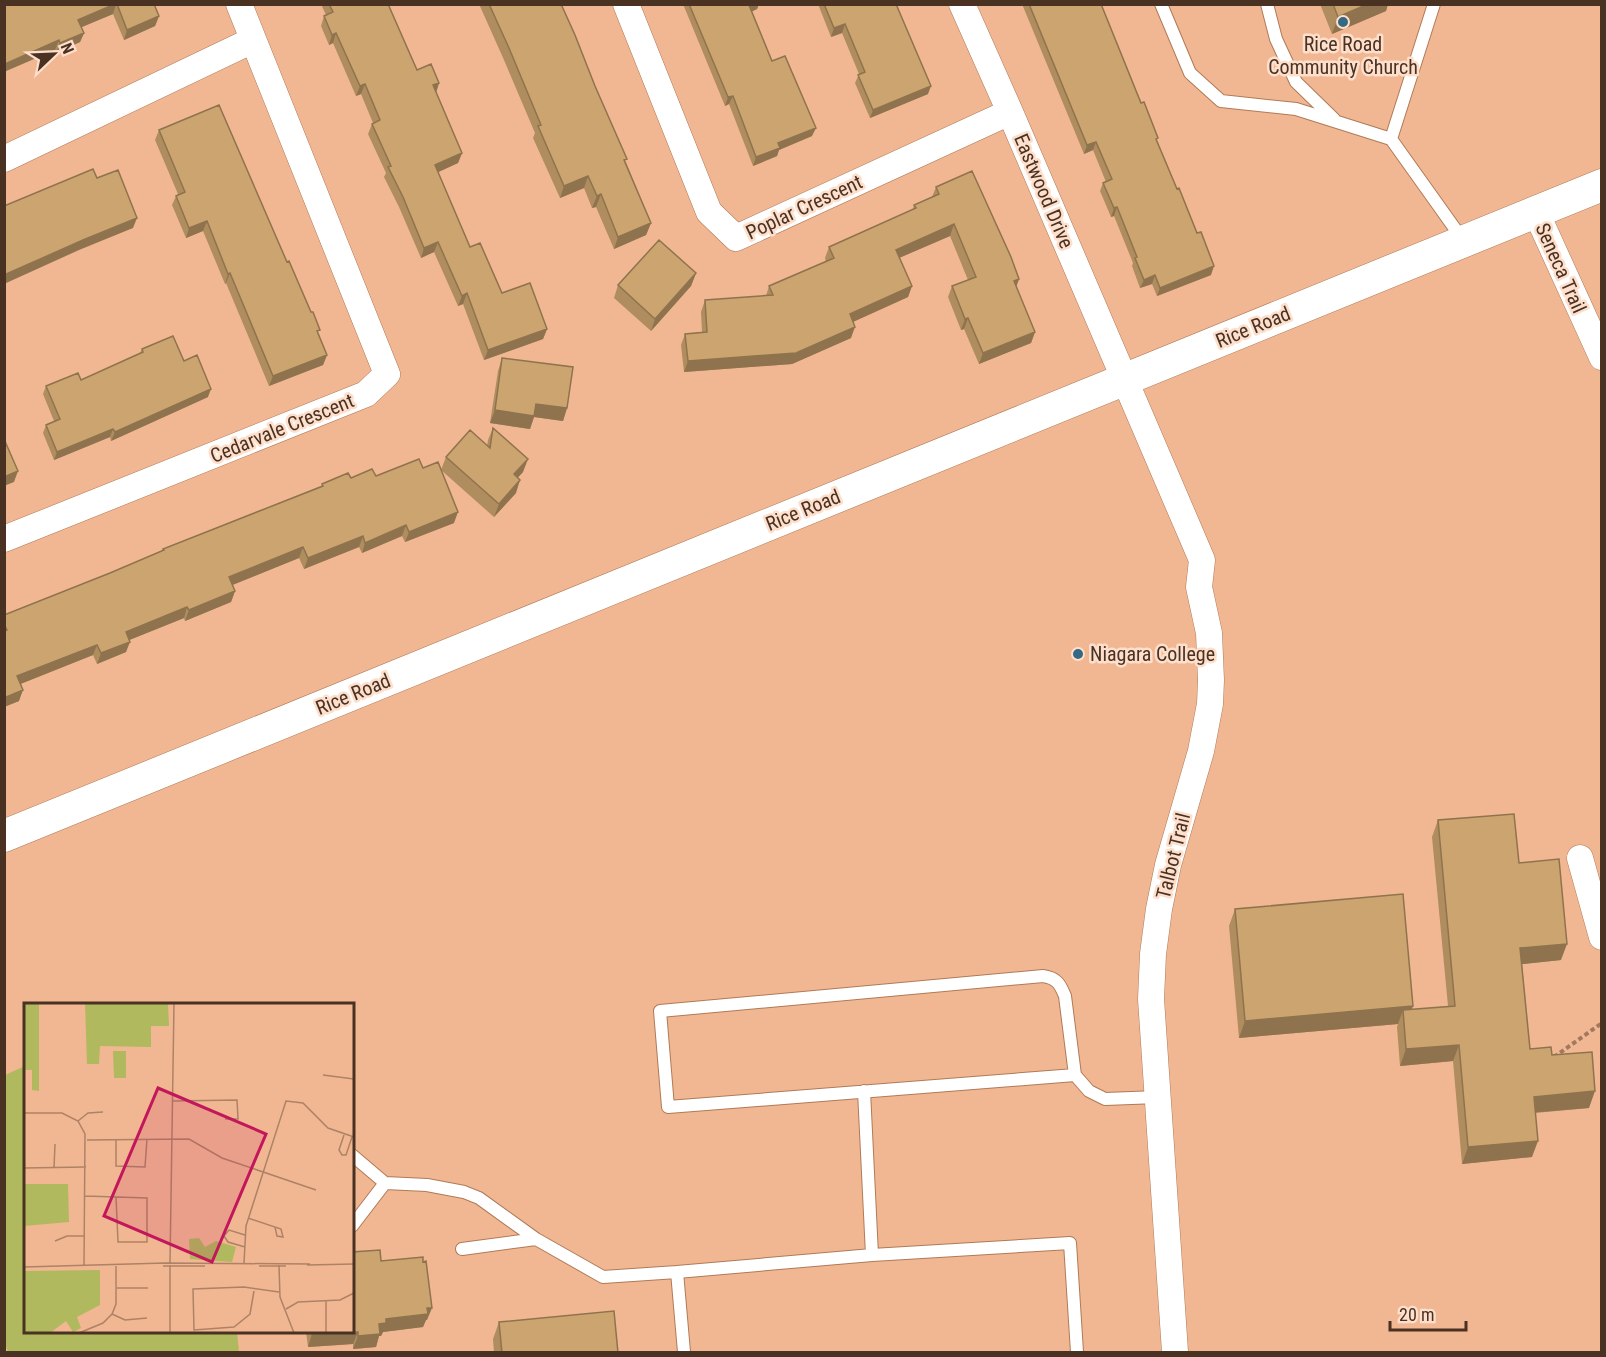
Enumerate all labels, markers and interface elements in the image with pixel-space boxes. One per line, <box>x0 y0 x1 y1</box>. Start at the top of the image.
marker: Rice Road Community Church <box>1336 15 1350 29</box>
north arrow <box>24 24 84 84</box>
place label: Rice Road Community Church <box>1268 32 1418 79</box>
text: N <box>57 40 78 57</box>
street label: Eastwood Drive <box>1009 130 1079 252</box>
street label: Poplar Crescent <box>742 170 866 244</box>
street label: Seneca Trail <box>1531 219 1591 317</box>
street label: Rice Road <box>1212 301 1294 353</box>
street label: Cedarvale Crescent <box>207 388 357 468</box>
street label: Rice Road <box>762 484 844 536</box>
place label: Niagara College <box>1090 642 1215 666</box>
marker: Niagara College <box>1071 647 1085 661</box>
street label: Rice Road <box>312 668 394 720</box>
street label: Talbot Trail <box>1151 811 1195 901</box>
inset map <box>24 1003 354 1333</box>
scale bar <box>1390 1294 1466 1332</box>
text: 20 m <box>1399 1304 1434 1325</box>

